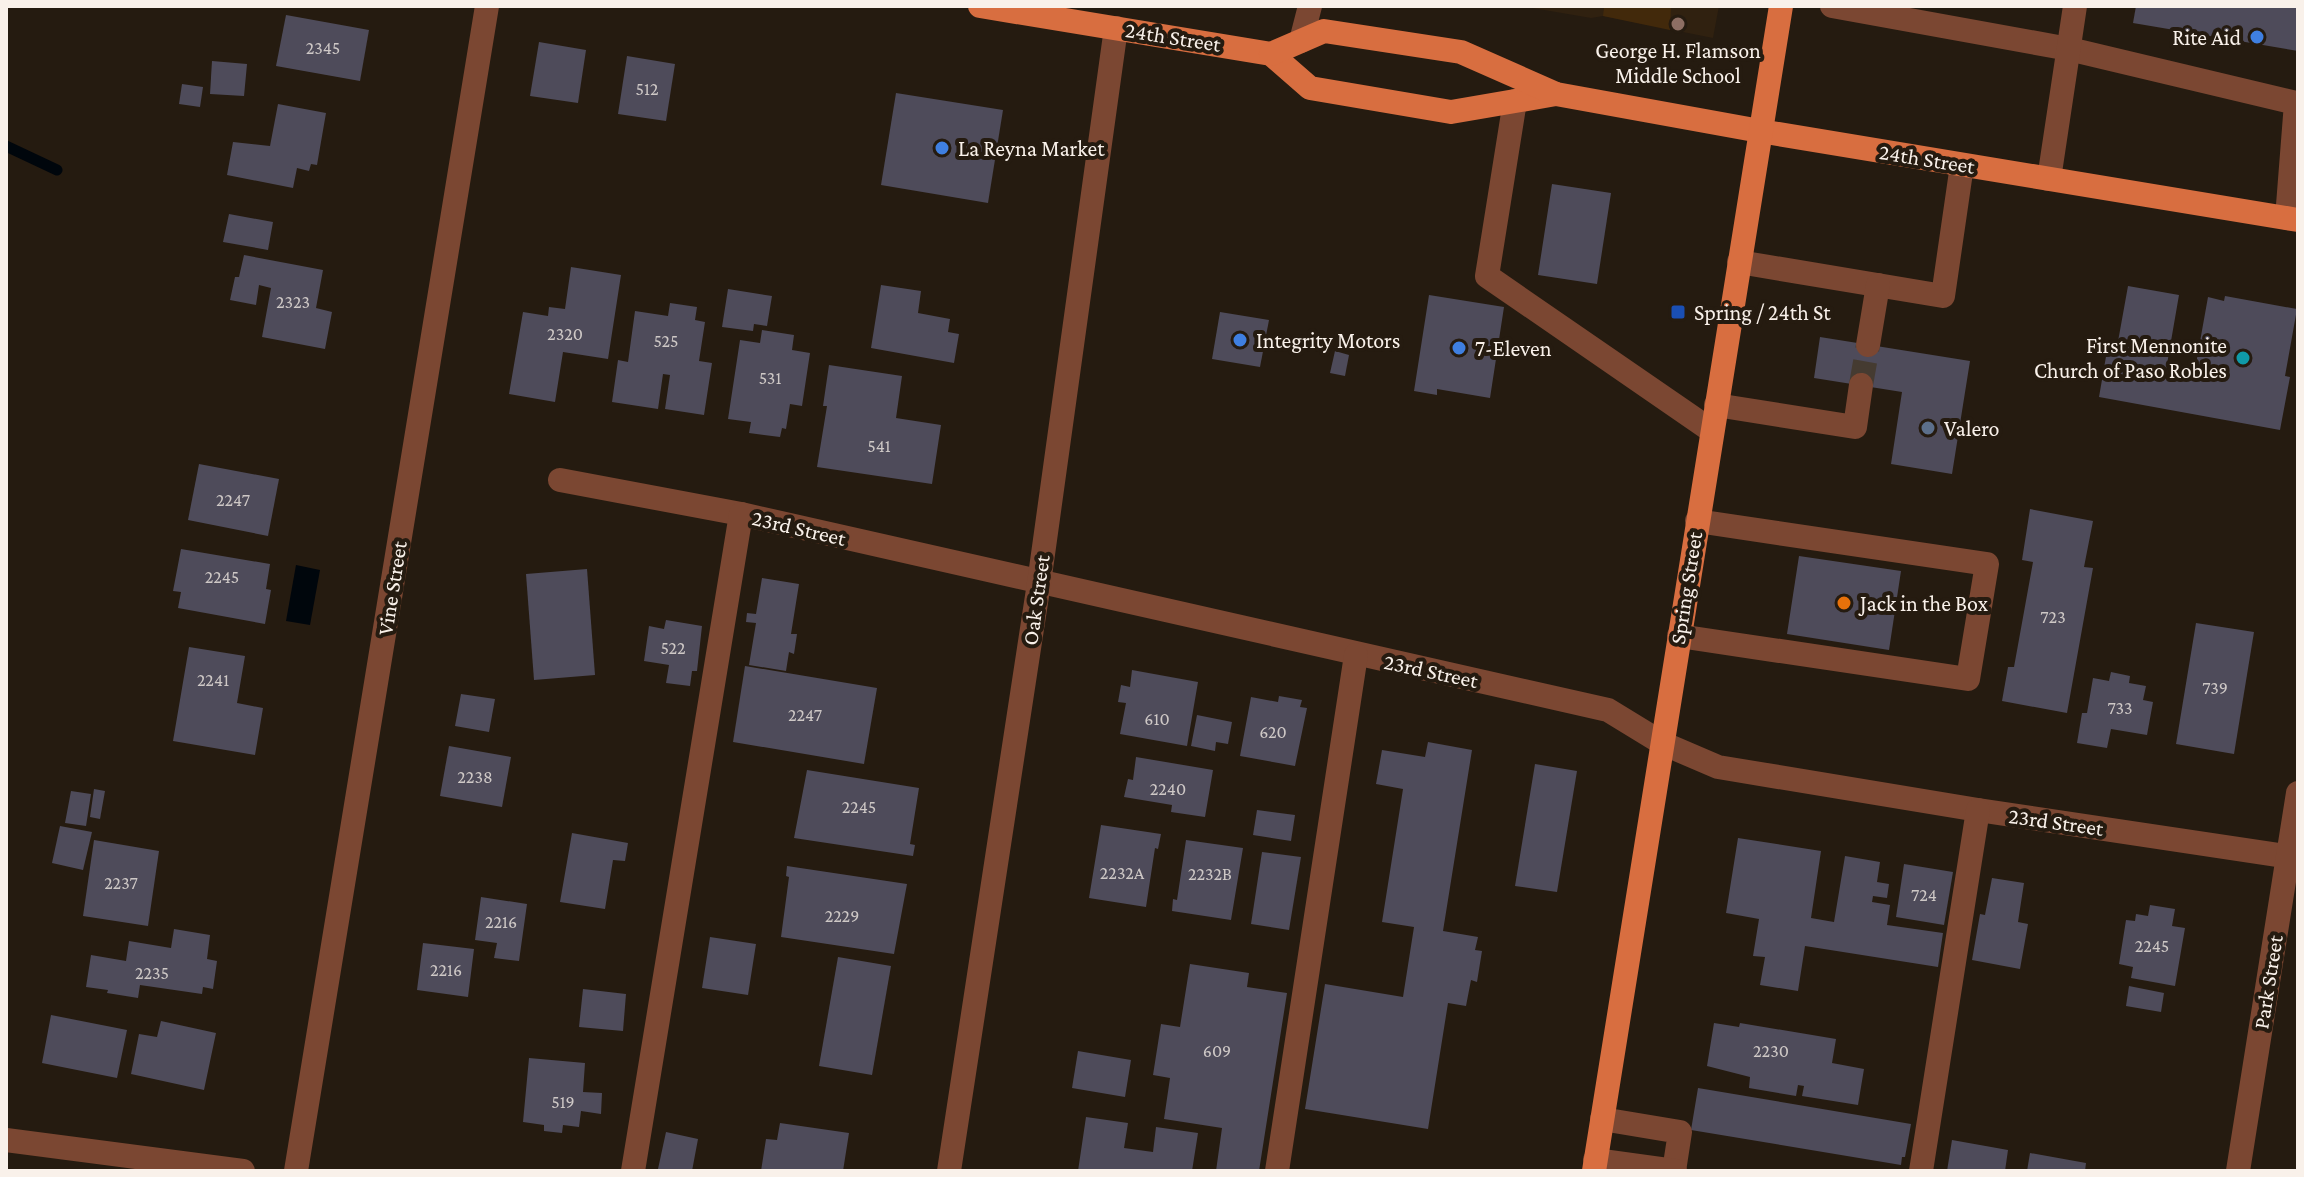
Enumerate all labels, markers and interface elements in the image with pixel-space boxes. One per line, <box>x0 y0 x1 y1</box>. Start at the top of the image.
marker: George H. Flamson Middle School <box>1669 15 1687 33</box>
street label: 24th Street <box>1123 17 1223 57</box>
place label: Rite Aid <box>2172 25 2241 50</box>
marker: Rite Aid <box>2248 28 2266 46</box>
house number: 2345 <box>306 38 340 58</box>
place label: George H. Flamson Middle School <box>1595 38 1761 88</box>
house number: 512 <box>636 79 658 99</box>
place label: La Reyna Market <box>958 136 1105 161</box>
marker: La Reyna Market <box>933 139 951 157</box>
street label: 24th Street <box>1877 139 1977 179</box>
house number: 2323 <box>276 292 310 312</box>
place label: Spring / 24th St <box>1694 300 1831 325</box>
marker: Spring / 24th St <box>1669 303 1687 321</box>
house number: 2320 <box>547 324 583 344</box>
place label: Integrity Motors <box>1256 328 1400 353</box>
house number: 525 <box>653 331 679 351</box>
marker: Integrity Motors <box>1231 331 1249 349</box>
place label: First Mennonite Church of Paso Robles <box>2034 333 2227 383</box>
place label: 7-Eleven <box>1475 336 1552 361</box>
marker: 7-Eleven <box>1450 339 1468 357</box>
marker: First Mennonite Church of Paso Robles <box>2234 349 2252 367</box>
house number: 531 <box>759 368 781 388</box>
place label: Valero <box>1944 416 2000 441</box>
marker: Valero <box>1919 419 1937 437</box>
house number: 541 <box>867 436 891 456</box>
house number: 2247 <box>216 490 250 510</box>
street label: 23rd Street <box>750 505 849 551</box>
street label: Spring Street <box>1665 529 1707 646</box>
street label: Vine Street <box>372 538 412 637</box>
street label: Oak Street <box>1017 552 1055 647</box>
house number: 2245 <box>205 567 239 587</box>
place label: Jack in the Box <box>1858 591 1988 616</box>
marker: Jack in the Box <box>1835 594 1853 612</box>
house number: 723 <box>2040 607 2066 627</box>
house number: 522 <box>660 638 686 658</box>
street label: 23rd Street <box>1382 649 1481 693</box>
house number: 2241 <box>197 670 229 690</box>
house number: 739 <box>2202 678 2228 698</box>
house number: 733 <box>2107 698 2133 718</box>
house number: 2247 <box>788 705 822 725</box>
house number: 610 <box>1144 709 1170 729</box>
house number: 620 <box>1259 722 1287 742</box>
house number: 2238 <box>457 767 493 787</box>
house number: 2240 <box>1150 779 1186 799</box>
house number: 2245 <box>842 797 876 817</box>
street label: 23rd Street <box>2007 803 2106 841</box>
house number: 2232A <box>1100 863 1145 883</box>
house number: 2232B <box>1188 864 1232 884</box>
house number: 2237 <box>104 873 138 893</box>
house number: 724 <box>1911 885 1937 905</box>
house number: 2229 <box>825 906 859 926</box>
house number: 2216 <box>485 912 517 932</box>
street label: Park Street <box>2248 933 2288 1031</box>
house number: 2245 <box>2135 936 2169 956</box>
house number: 2216 <box>430 960 462 980</box>
house number: 2235 <box>135 963 169 983</box>
house number: 609 <box>1203 1041 1231 1061</box>
house number: 2230 <box>1753 1041 1789 1061</box>
house number: 519 <box>551 1092 575 1112</box>

